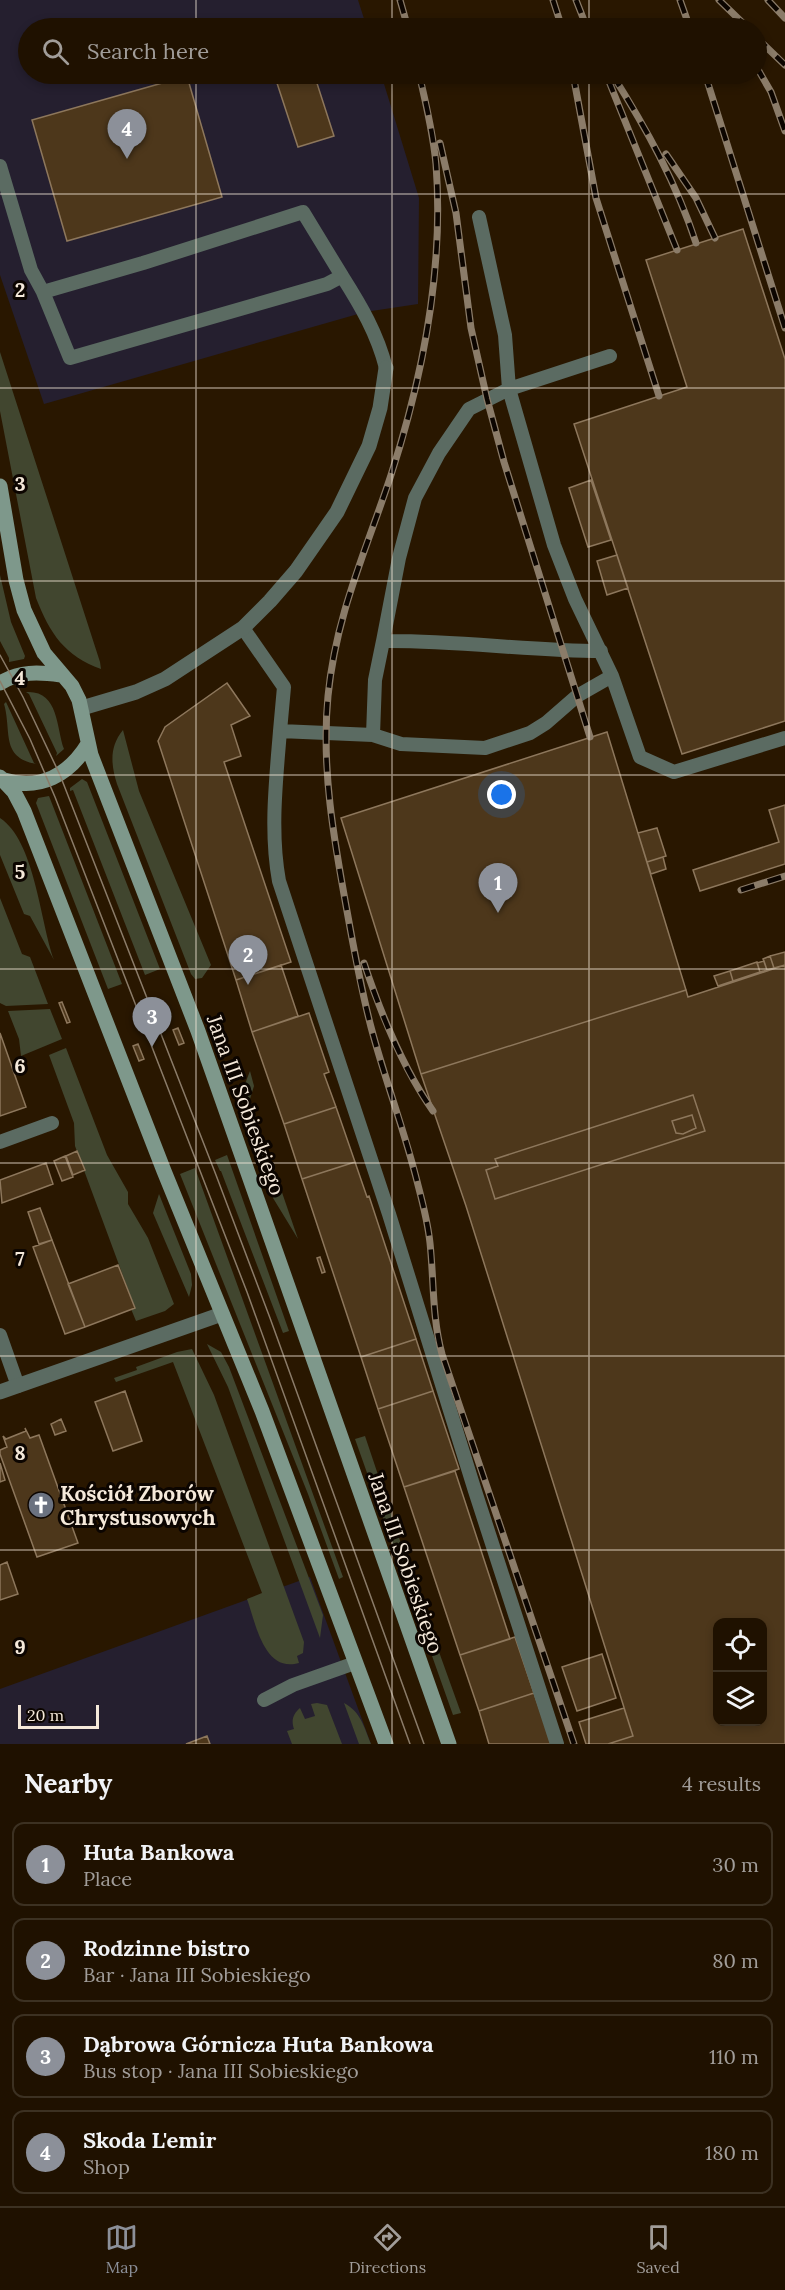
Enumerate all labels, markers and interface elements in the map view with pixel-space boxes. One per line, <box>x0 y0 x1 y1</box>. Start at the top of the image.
search box <box>18 18 767 84</box>
icon: search <box>39 35 72 68</box>
text: Search here <box>87 37 209 65</box>
pin: 4 <box>108 110 146 159</box>
text: 2 <box>15 277 25 302</box>
text: 3 <box>14 471 26 496</box>
text: 4 <box>15 665 26 690</box>
your location <box>487 780 516 809</box>
text: 5 <box>15 859 26 884</box>
pin: 1 <box>478 864 518 913</box>
pin: 2 <box>228 936 268 985</box>
pin: 3 <box>132 998 172 1047</box>
street label: Jana III Sobieskiego <box>201 1010 291 1199</box>
text: 6 <box>14 1053 26 1078</box>
text: 7 <box>15 1246 25 1271</box>
text: 8 <box>14 1440 26 1465</box>
street label: Jana III Sobieskiego <box>362 1468 450 1657</box>
place label: Kościół Zborów Chrystusowych <box>60 1480 216 1531</box>
church icon: Kościół Zborów Chrystusowych <box>26 1490 56 1520</box>
map controls <box>713 1618 767 1726</box>
button: locate <box>713 1618 767 1672</box>
text: 9 <box>14 1634 26 1659</box>
button: layers <box>713 1672 767 1726</box>
scale bar <box>18 1702 99 1730</box>
text: 20 m <box>27 1705 64 1725</box>
text: Nearby <box>24 1767 112 1800</box>
text: 4 results <box>682 1771 761 1796</box>
text: Huta Bankowa <box>83 1838 234 1866</box>
text: 1 <box>41 1852 50 1877</box>
text: 30 m <box>712 1852 759 1877</box>
text: Place <box>83 1866 132 1891</box>
text: Rodzinne bistro <box>83 1934 250 1962</box>
text: 2 <box>40 1948 51 1973</box>
text: 80 m <box>712 1948 759 1973</box>
text: Bar · Jana III Sobieskiego <box>83 1962 311 1987</box>
text: Dąbrowa Górnicza Huta Bankowa <box>83 2030 434 2058</box>
text: 3 <box>40 2044 51 2069</box>
text: 110 m <box>709 2044 759 2069</box>
text: Bus stop · Jana III Sobieskiego <box>83 2058 359 2083</box>
text: Skoda L'emir <box>83 2126 216 2154</box>
text: 4 <box>40 2140 51 2165</box>
text: 180 m <box>705 2140 759 2165</box>
text: Shop <box>83 2154 130 2179</box>
tab: Map <box>105 2221 138 2277</box>
tab: Directions <box>349 2221 426 2277</box>
tab: Saved <box>636 2221 680 2277</box>

